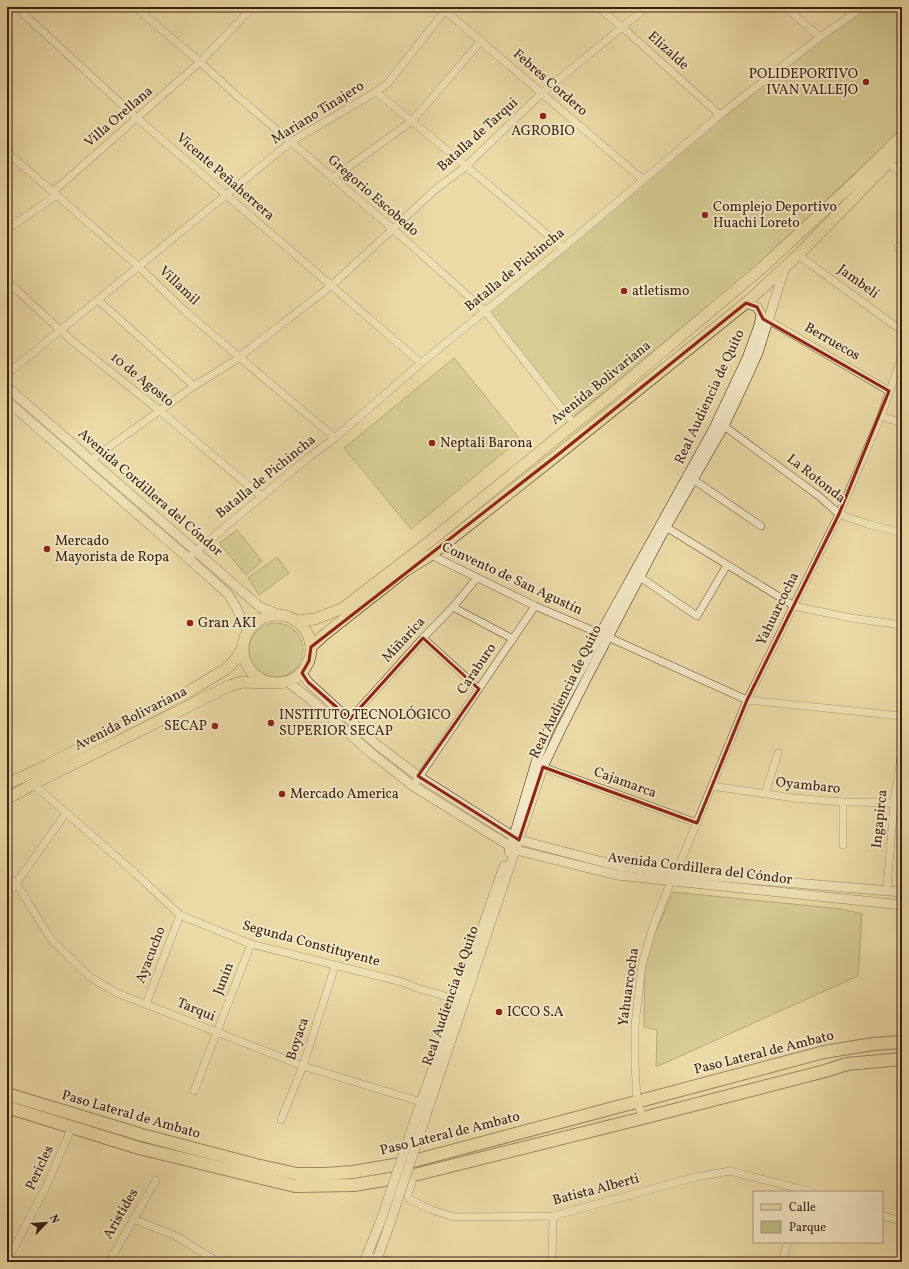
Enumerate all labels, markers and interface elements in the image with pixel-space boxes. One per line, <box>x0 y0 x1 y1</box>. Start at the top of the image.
street label: Elizalde <box>643 27 693 75</box>
street label: Febres Cordero <box>509 45 591 121</box>
place label: POLIDEPORTIVO IVAN VALLEJO <box>749 65 858 100</box>
street label: Mariano Tinajero <box>268 77 368 149</box>
marker: POLIDEPORTIVO IVAN VALLEJO <box>861 77 871 87</box>
street label: Villa Orellana <box>81 82 157 152</box>
street label: Batalla de Tarqui <box>434 94 522 176</box>
marker: AGROBIO <box>538 111 548 121</box>
place label: AGROBIO <box>511 122 575 141</box>
street label: Vicente Peñaherrera <box>172 129 278 225</box>
street label: Gregorio Escobedo <box>323 151 423 241</box>
place label: Complejo Deportivo Huachi Loreto <box>713 198 837 233</box>
marker: Complejo Deportivo Huachi Loreto <box>700 210 710 220</box>
street label: Batalla de Pichincha <box>461 224 569 316</box>
street label: Jambelí <box>834 261 883 304</box>
street label: Villamil <box>155 262 203 310</box>
place label: atletismo <box>632 282 689 301</box>
marker: atletismo <box>619 286 629 296</box>
street label: Berruecos <box>801 318 863 366</box>
street label: Real Audiencia de Quito <box>670 327 750 467</box>
street label: Avenida Bolivariana <box>547 336 655 430</box>
street label: 10 de Agosto <box>106 348 178 412</box>
street label: Avenida Cordillera del Cóndor <box>74 425 227 561</box>
street label: Batalla de Pichincha <box>212 431 320 523</box>
place label: Neptali Barona <box>440 434 532 453</box>
marker: Neptali Barona <box>427 438 437 448</box>
street label: La Rotonda <box>783 450 849 508</box>
place label: Mercado Mayorista de Ropa <box>55 532 169 567</box>
street label: Convento de San Agustín <box>439 538 585 620</box>
marker: Mercado Mayorista de Ropa <box>42 544 52 554</box>
street label: Yahuarcocha <box>752 569 804 649</box>
street label: Miñarica <box>378 613 430 667</box>
place label: Gran AKI <box>198 614 257 633</box>
marker: Gran AKI <box>185 618 195 628</box>
street label: Real Audiencia de Quito <box>525 622 607 762</box>
street label: Caraburo <box>453 640 501 698</box>
street label: Avenida Bolivariana <box>71 682 191 756</box>
place label: INSTITUTO TECNOLÓGICO SUPERIOR SECAP <box>279 705 451 741</box>
place label: SECAP <box>164 717 207 736</box>
marker: INSTITUTO TECNOLÓGICO SUPERIOR SECAP <box>266 718 276 728</box>
marker: SECAP <box>210 721 220 731</box>
street label: Cajamarca <box>591 763 659 803</box>
street label: Oyambaro <box>775 773 841 799</box>
place label: Mercado America <box>290 785 399 804</box>
marker: Mercado America <box>277 789 287 799</box>
street label: Ingapirca <box>867 789 893 849</box>
street label: Avenida Cordillera del Cóndor <box>607 848 794 890</box>
street label: Segunda Constituyente <box>240 916 382 972</box>
street label: Ayacucho <box>131 924 171 986</box>
street label: Real Audiencia de Quito <box>418 924 484 1068</box>
street label: Yahuarcocha <box>614 947 644 1027</box>
street label: Junín <box>209 960 239 998</box>
street label: Tarqui <box>174 994 218 1026</box>
place label: ICCO S.A <box>507 1003 564 1022</box>
marker: ICCO S.A <box>494 1007 504 1017</box>
street label: Boyaca <box>282 1015 314 1063</box>
street label: Paso Lateral de Ambato <box>692 1026 836 1080</box>
street label: Paso Lateral de Ambato <box>59 1086 203 1144</box>
street label: Paso Lateral de Ambato <box>378 1107 522 1161</box>
street label: Pericles <box>21 1143 59 1193</box>
street label: Batista Alberti <box>551 1169 641 1211</box>
street label: Aristides <box>99 1185 143 1243</box>
legend <box>753 1191 883 1243</box>
text: Calle <box>789 1200 816 1216</box>
north arrow <box>26 1203 66 1243</box>
text: N <box>45 1213 62 1226</box>
text: Parque <box>789 1220 826 1236</box>

